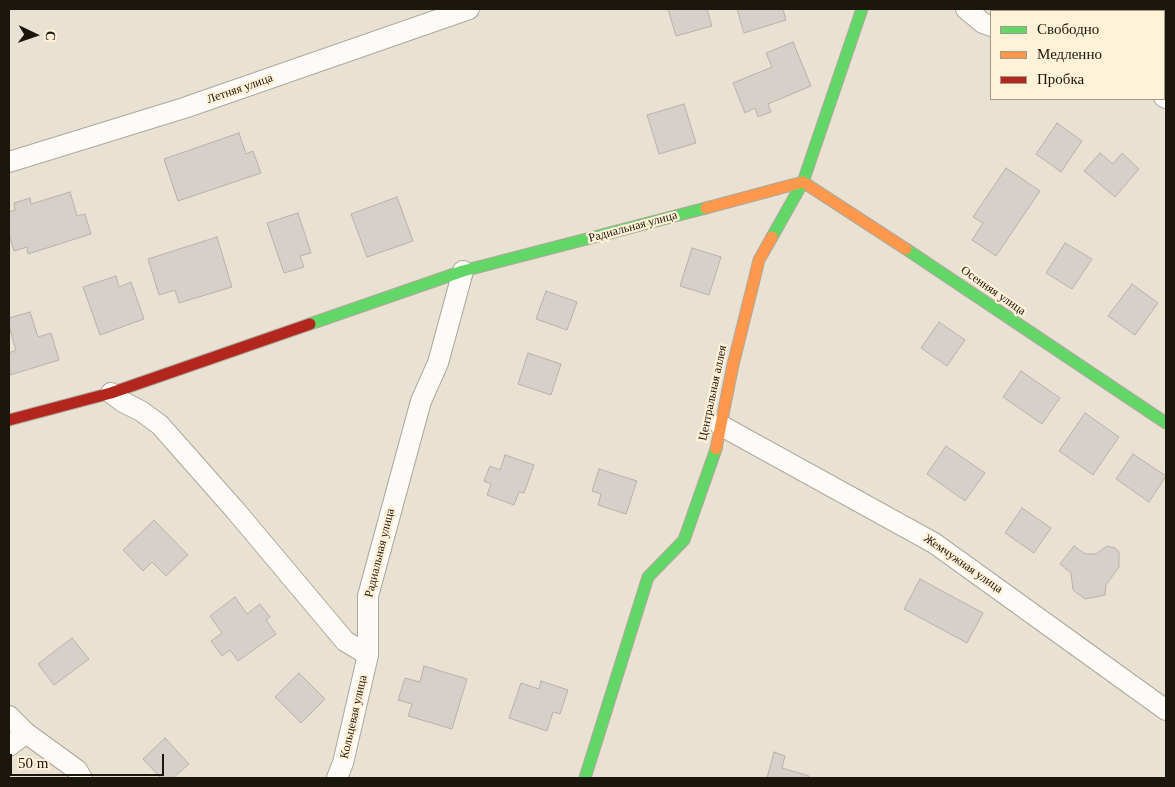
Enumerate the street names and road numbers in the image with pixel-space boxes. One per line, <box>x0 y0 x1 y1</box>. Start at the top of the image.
street label: Летняя улица <box>205 71 275 107</box>
street label: Радиальная улица <box>587 208 679 246</box>
street label: Осенняя улица <box>958 263 1028 319</box>
street label: Центральная аллея <box>696 344 730 442</box>
street label: Радиальная улица <box>362 507 398 599</box>
street label: Жемчужная улица <box>921 531 1005 597</box>
street label: Кольцевая улица <box>337 674 371 760</box>

